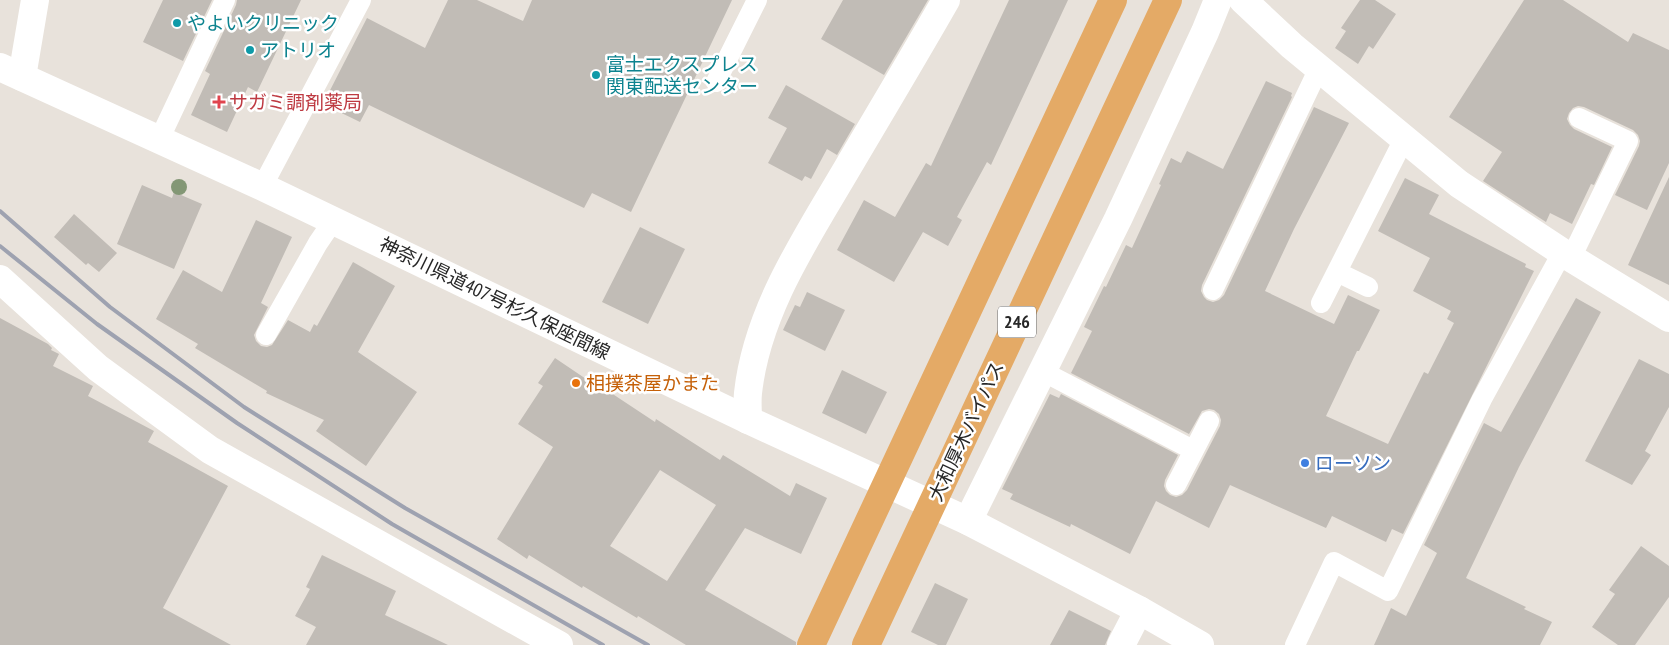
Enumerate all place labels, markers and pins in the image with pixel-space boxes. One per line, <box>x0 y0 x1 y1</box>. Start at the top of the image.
place label: やよいクリニック <box>187 11 339 35</box>
marker: やよいクリニック <box>171 17 183 29</box>
place label: アトリオ <box>260 38 336 62</box>
marker: アトリオ <box>244 44 256 56</box>
place label: 富士エクスプレス 関東配送センター <box>606 52 758 98</box>
marker: 富士エクスプレス 関東配送センター <box>590 69 602 81</box>
place label: サガミ調剤薬局 <box>229 90 362 114</box>
marker: サガミ調剤薬局 <box>213 96 225 108</box>
place label: 相撲茶屋かまた <box>586 371 719 395</box>
marker: 相撲茶屋かまた <box>570 377 582 389</box>
place label: ローソン <box>1315 451 1391 475</box>
marker: ローソン <box>1299 457 1311 469</box>

